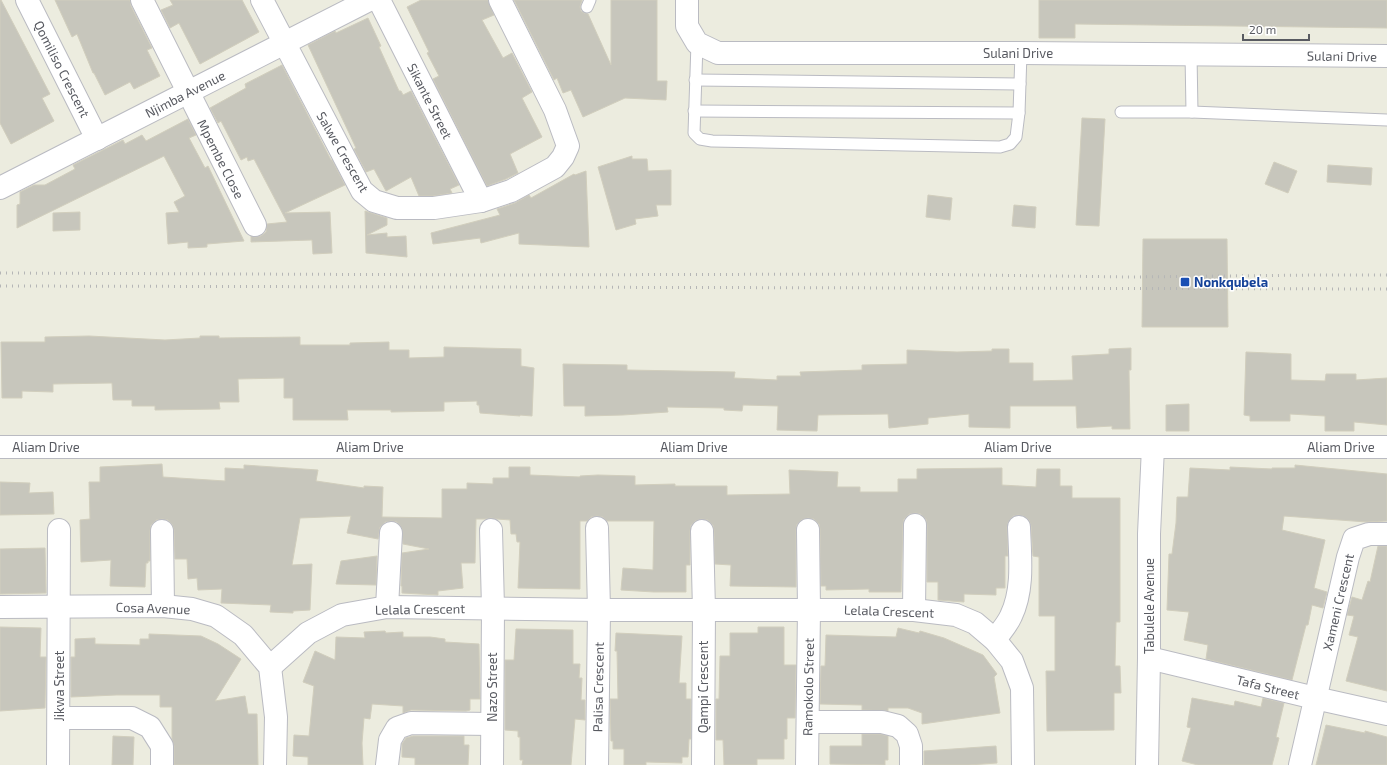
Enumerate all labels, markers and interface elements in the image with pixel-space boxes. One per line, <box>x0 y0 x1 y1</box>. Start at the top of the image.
scale bar <box>1243 16 1309 42</box>
street label: Qomiliso Crescent <box>31 18 93 120</box>
text: 20 m <box>1249 22 1276 36</box>
street label: Sulani Drive <box>983 45 1053 61</box>
street label: Sulani Drive <box>1307 47 1377 65</box>
street label: Sikante Street <box>404 60 456 142</box>
street label: Njimba Avenue <box>142 67 228 121</box>
street label: Salwe Crescent <box>313 109 373 195</box>
street label: Mpembe Close <box>194 117 248 201</box>
place label: Nonkqubela <box>1194 274 1268 290</box>
marker: Nonkqubela <box>1179 276 1191 288</box>
street label: Aliam Drive <box>12 439 80 455</box>
street label: Aliam Drive <box>336 439 404 455</box>
street label: Aliam Drive <box>660 439 728 455</box>
street label: Aliam Drive <box>984 439 1052 455</box>
street label: Aliam Drive <box>1307 439 1375 455</box>
street label: Xameni Crescent <box>1319 552 1357 652</box>
street label: Tabulele Avenue <box>1141 558 1157 654</box>
street label: Cosa Avenue <box>115 599 191 617</box>
street label: Lelala Crescent <box>375 600 465 618</box>
street label: Lelala Crescent <box>844 601 934 621</box>
street label: Ramokolo Street <box>799 638 817 736</box>
street label: Qampi Crescent <box>695 641 711 733</box>
street label: Palisa Crescent <box>589 642 607 732</box>
street label: Jikwa Street <box>51 650 67 722</box>
street label: Nazo Street <box>484 652 500 722</box>
street label: Tafa Street <box>1235 671 1301 703</box>

